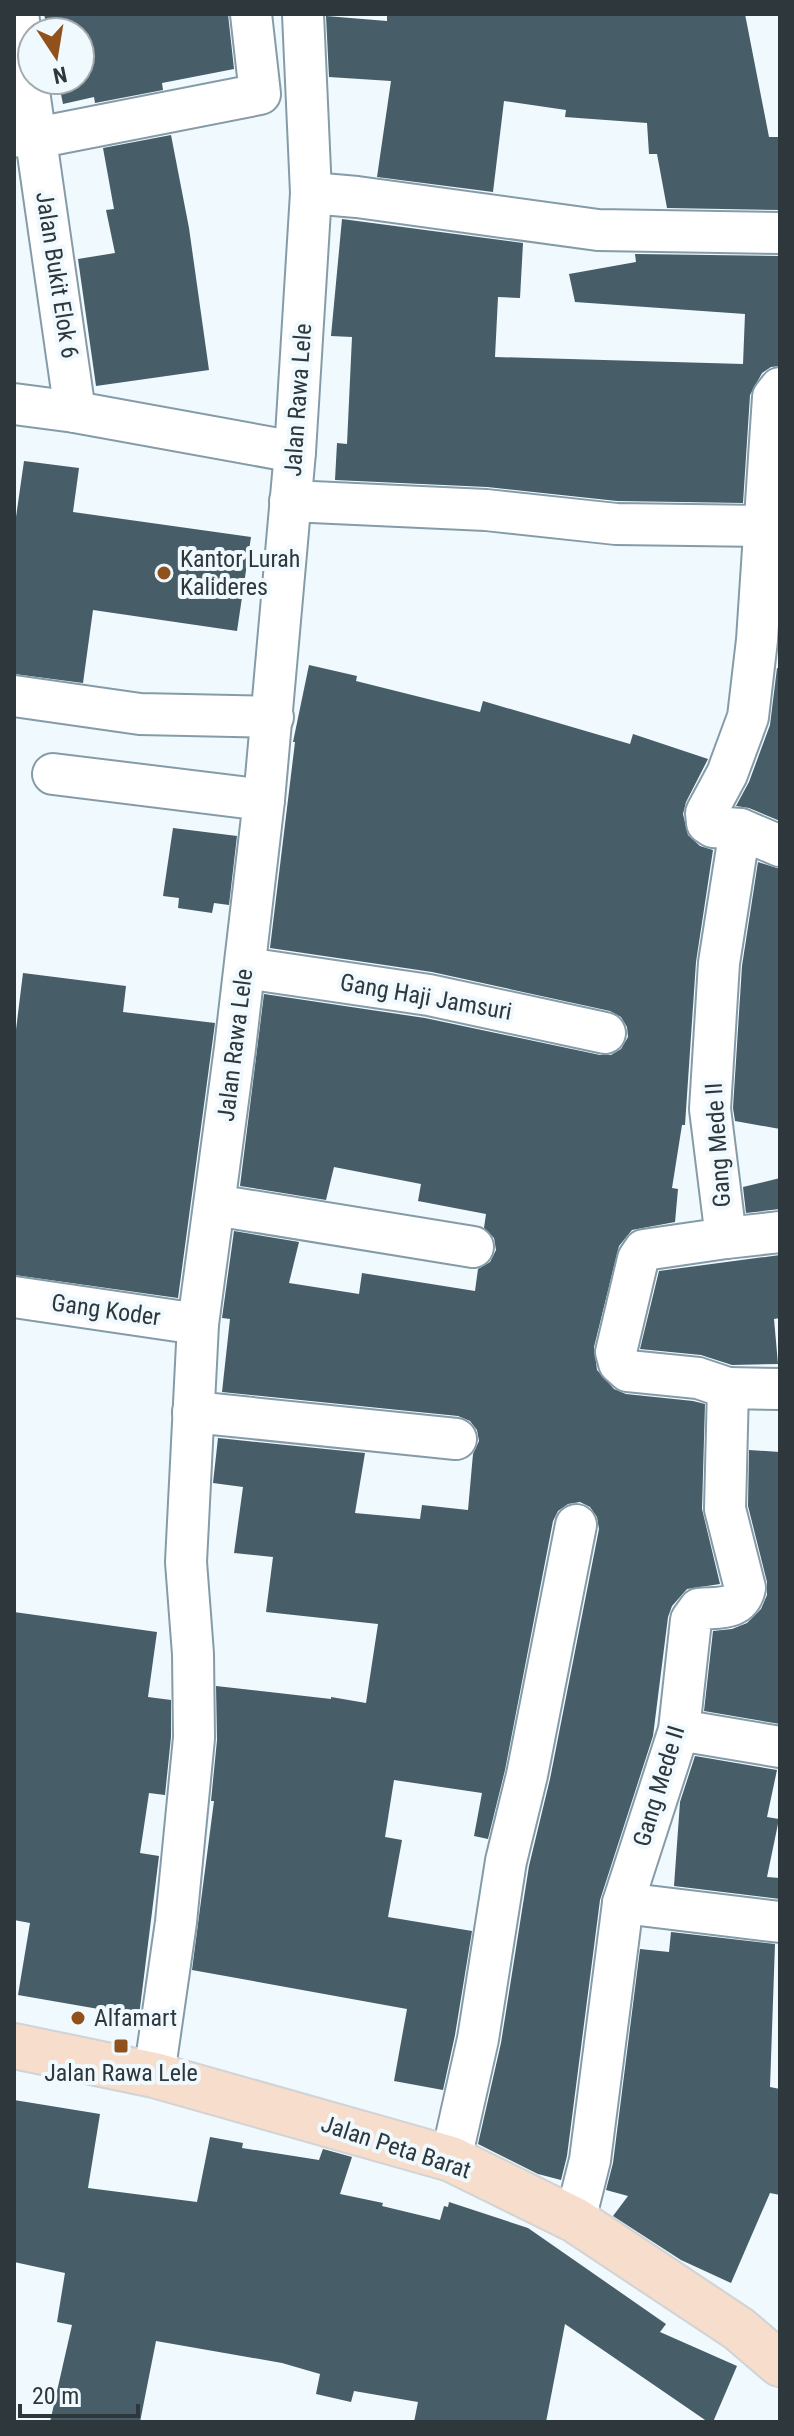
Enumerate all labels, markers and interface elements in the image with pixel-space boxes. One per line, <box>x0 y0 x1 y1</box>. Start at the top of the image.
north arrow <box>16 16 96 96</box>
text: N <box>51 61 69 89</box>
street label: Jalan Bukit Elok 6 <box>30 190 84 360</box>
street label: Jalan Rawa Lele <box>279 322 317 478</box>
place label: Kantor Lurah Kalideres <box>180 545 300 601</box>
marker: Kantor Lurah Kalideres <box>155 564 173 582</box>
street label: Jalan Rawa Lele <box>212 967 258 1123</box>
street label: Gang Haji Jamsuri <box>338 968 514 1026</box>
street label: Gang Mede II <box>700 1082 736 1208</box>
street label: Gang Koder <box>50 1288 162 1332</box>
street label: Gang Mede II <box>627 1722 691 1850</box>
place label: Alfamart <box>94 2004 177 2032</box>
marker: Alfamart <box>69 2009 87 2027</box>
marker: Jalan Rawa Lele <box>112 2037 130 2055</box>
place label: Jalan Rawa Lele <box>44 2059 198 2087</box>
street label: Jalan Peta Barat <box>318 2110 474 2184</box>
scale bar <box>20 2368 138 2418</box>
text: 20 m <box>32 2382 79 2410</box>

